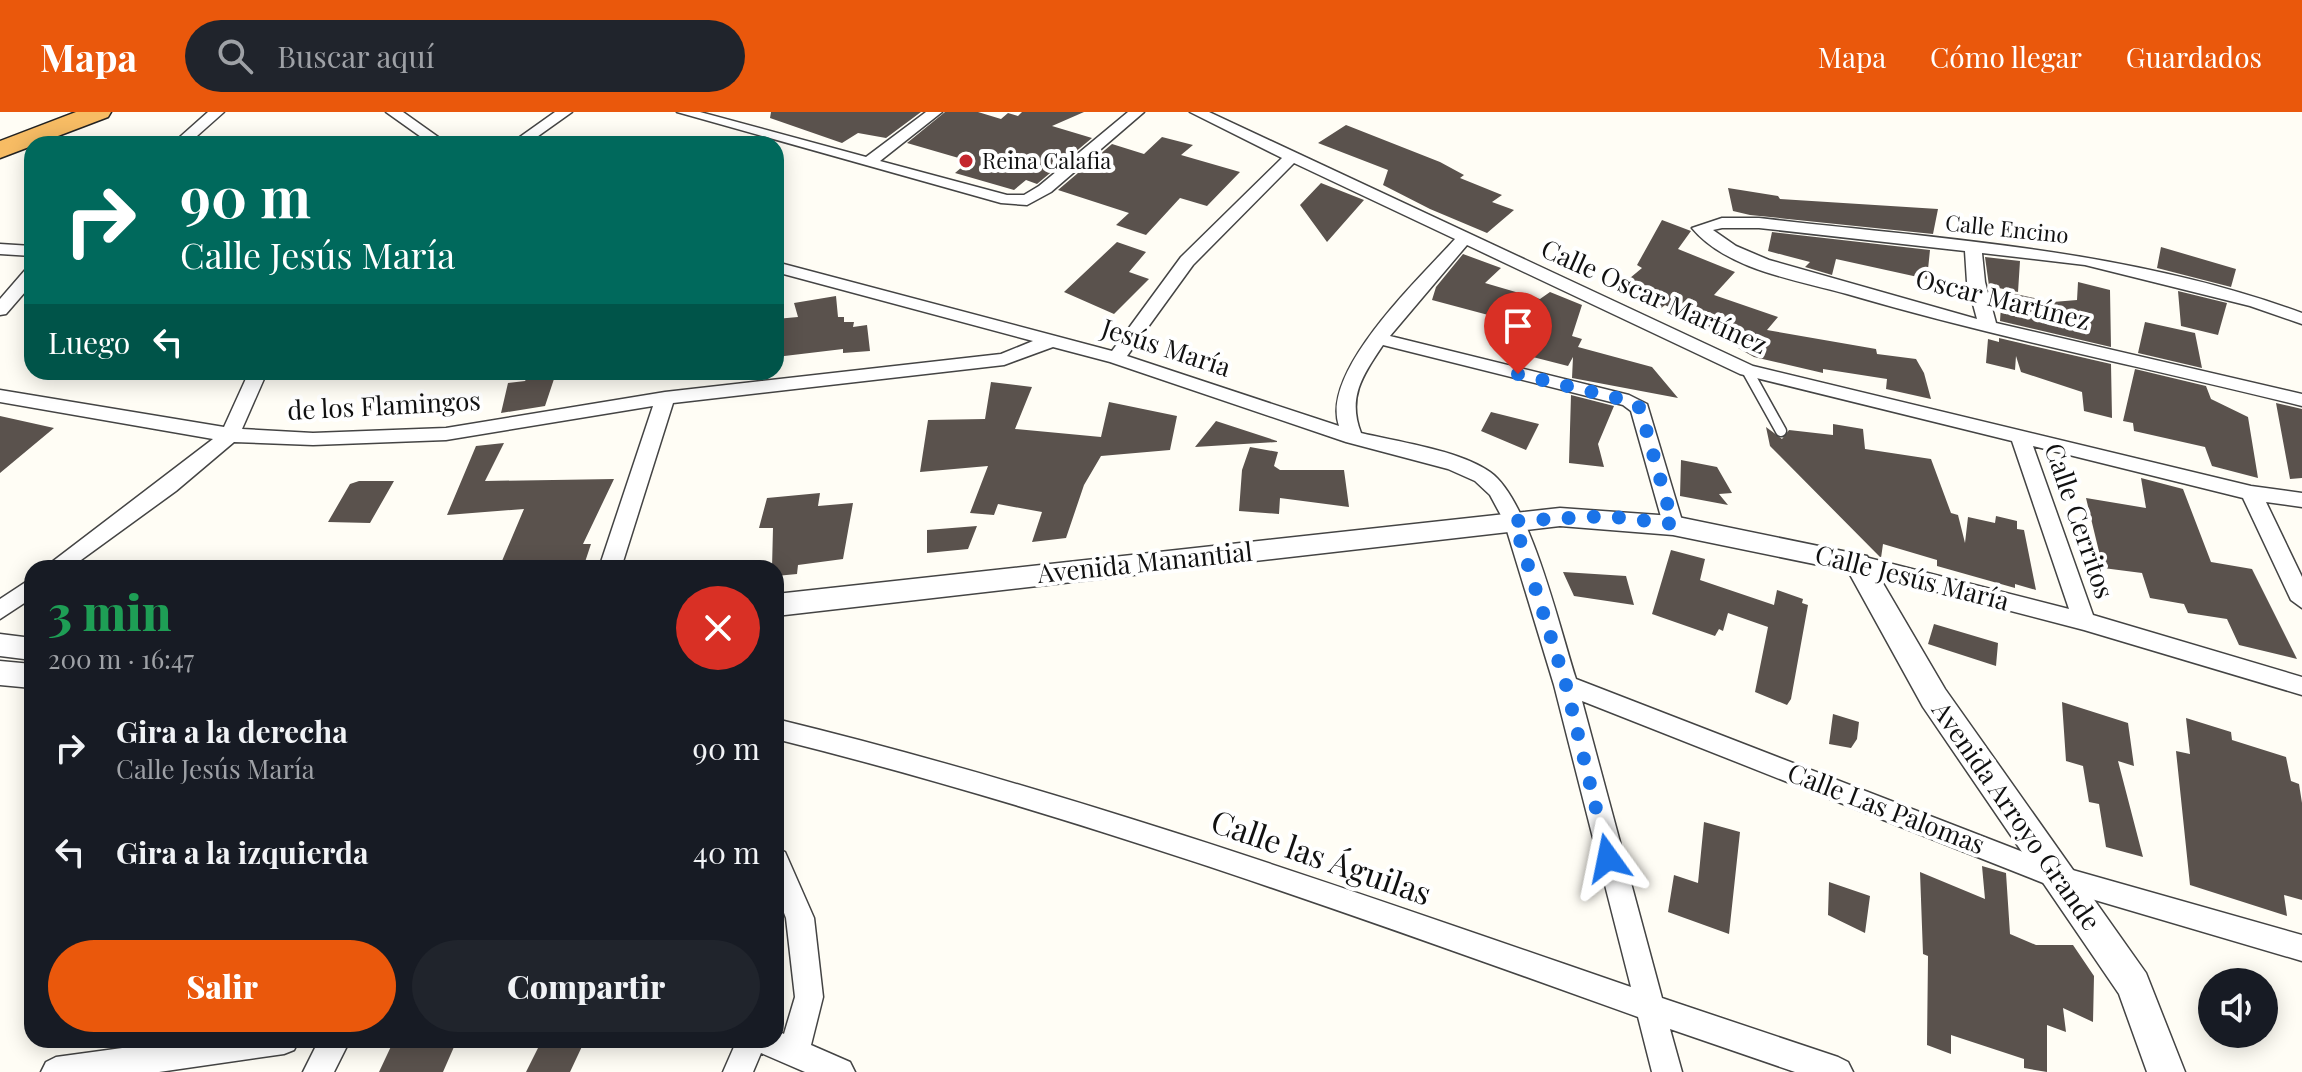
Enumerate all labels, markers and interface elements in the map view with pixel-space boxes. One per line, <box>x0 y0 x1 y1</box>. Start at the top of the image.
search box <box>185 20 745 92</box>
text: Mapa <box>40 31 137 82</box>
icon: search <box>213 34 257 78</box>
text: Buscar aquí <box>277 36 434 76</box>
text: Mapa <box>1818 38 1886 75</box>
text: Cómo llegar <box>1930 38 2082 75</box>
text: Guardados <box>2126 38 2262 75</box>
place label: Reina Calafia <box>982 145 1111 175</box>
marker: Reina Calafia <box>957 152 975 170</box>
text: 90 m <box>180 158 311 233</box>
icon: right <box>48 168 152 272</box>
street label: Calle Encino <box>1944 207 2070 249</box>
text: Calle Jesús María <box>180 230 455 278</box>
street label: Calle Oscar Martínez <box>1536 230 1773 361</box>
street label: Oscar Martínez <box>1912 260 2094 337</box>
pin <box>1484 292 1552 374</box>
icon: arrive <box>1496 304 1540 348</box>
street label: Jesús María <box>1097 309 1235 384</box>
icon: left <box>146 320 190 364</box>
text: Luego <box>48 322 130 362</box>
street label: de los Flamingos <box>286 382 482 427</box>
street label: Calle Cerritos <box>2038 438 2123 603</box>
street label: Avenida Manantial <box>1035 533 1254 590</box>
street label: Calle Jesús María <box>1812 536 2013 618</box>
text: 3 min <box>48 579 171 643</box>
button: close <box>676 586 760 670</box>
text: 200 m · 16:47 <box>48 641 194 676</box>
street label: Avenida Arroyo Grande <box>1924 693 2109 936</box>
text: Gira a la derecha <box>116 711 348 751</box>
icon: right <box>48 726 92 770</box>
text: 90 m <box>693 728 760 768</box>
text: Calle Jesús María <box>116 751 315 786</box>
street label: Calle Las Palomas <box>1783 754 1990 861</box>
street label: Calle las Águilas <box>1206 798 1437 913</box>
position arrow <box>1566 816 1650 900</box>
icon: left <box>48 830 92 874</box>
text: Gira a la izquierda <box>116 832 369 872</box>
text: 40 m <box>693 832 760 872</box>
button: Salir <box>48 940 396 1032</box>
button: Compartir <box>412 940 760 1032</box>
map controls <box>2198 968 2278 1048</box>
button: sound <box>2198 968 2278 1048</box>

